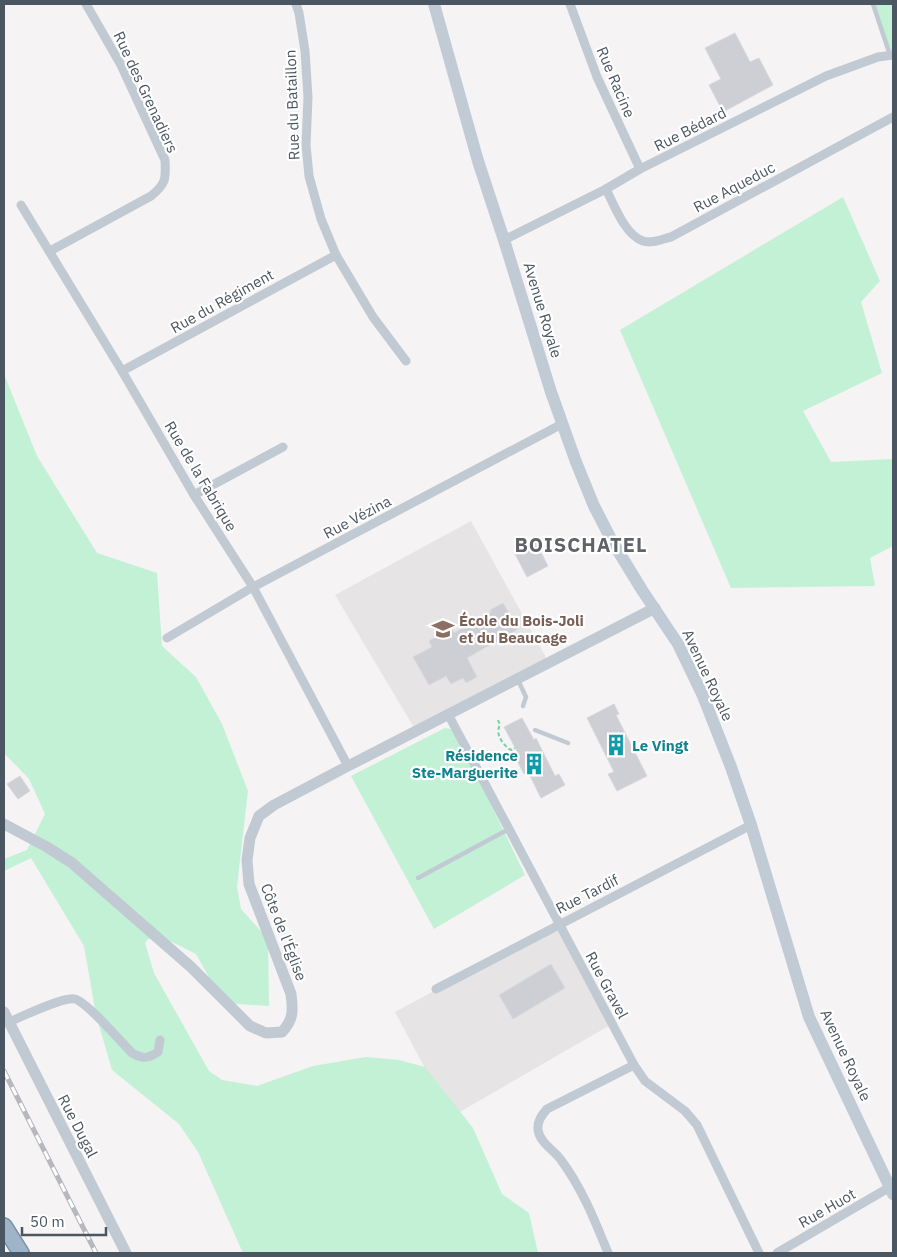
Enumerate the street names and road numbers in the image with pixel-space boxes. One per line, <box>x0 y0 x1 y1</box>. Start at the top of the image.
street label: Rue des Grenadiers <box>110 28 182 156</box>
street label: Rue Racine <box>593 44 639 120</box>
street label: Rue du Bataillon <box>281 49 303 161</box>
street label: Rue Bédard <box>651 103 729 155</box>
street label: Rue Aqueduc <box>690 157 778 216</box>
street label: Avenue Royale <box>519 260 567 360</box>
street label: Rue du Régiment <box>167 265 277 337</box>
street label: Rue de la Fabrique <box>161 417 241 535</box>
street label: Rue Vézina <box>320 491 394 543</box>
street label: Avenue Royale <box>678 626 738 724</box>
street label: Rue Tardif <box>552 870 622 918</box>
street label: Côte de l'Église <box>257 881 311 983</box>
street label: Rue Gravel <box>581 948 633 1022</box>
street label: Avenue Royale <box>816 1006 876 1104</box>
street label: Rue Dugal <box>54 1091 102 1161</box>
street label: Rue Huot <box>795 1184 859 1232</box>

